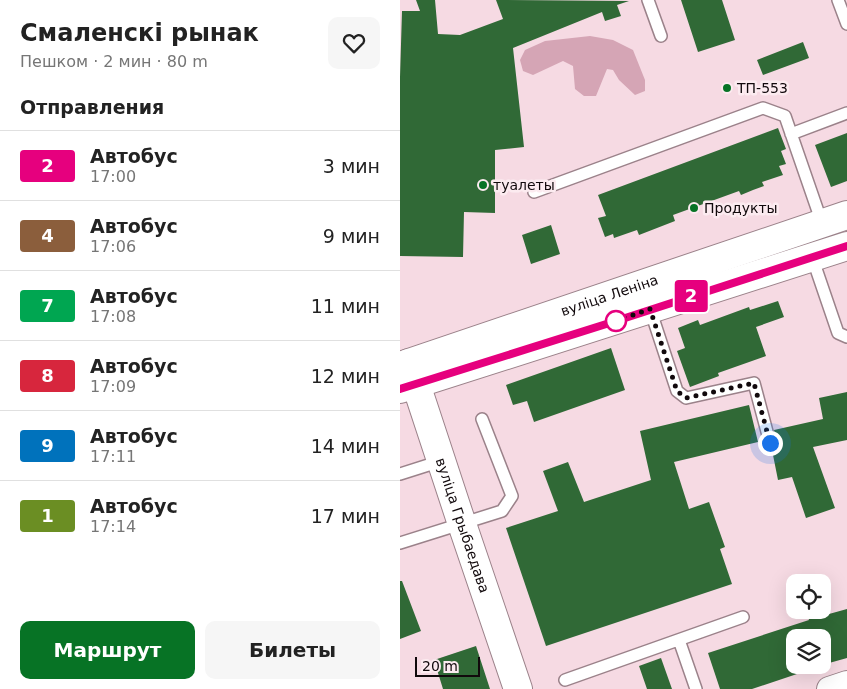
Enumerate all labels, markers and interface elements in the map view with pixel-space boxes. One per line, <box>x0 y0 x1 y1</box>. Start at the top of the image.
button: heart <box>328 17 380 69</box>
text: Смаленскі рынак <box>20 19 259 47</box>
text: Пешком · 2 мин · 80 m <box>20 52 208 71</box>
place label: ТП-553 <box>736 80 788 96</box>
marker: ТП-553 <box>721 82 733 94</box>
text: Отправления <box>20 96 164 118</box>
text: Автобус <box>90 145 178 167</box>
text: 2 <box>41 155 54 176</box>
text: 3 мин <box>323 155 380 177</box>
text: 17:00 <box>90 167 136 186</box>
place label: туалеты <box>493 177 555 193</box>
marker: туалеты <box>477 179 489 191</box>
place label: Продукты <box>704 200 778 216</box>
marker: Продукты <box>688 202 700 214</box>
text: Автобус <box>90 215 178 237</box>
text: 4 <box>41 225 54 246</box>
text: 9 мин <box>323 225 380 247</box>
text: 17:06 <box>90 237 136 256</box>
street label: вуліца Леніна <box>559 271 660 319</box>
line badge: 2 <box>675 280 707 312</box>
text: Автобус <box>90 285 178 307</box>
text: 2 <box>685 285 697 306</box>
text: 7 <box>41 295 54 316</box>
text: 11 мин <box>311 295 380 317</box>
text: 17:08 <box>90 307 136 326</box>
unlabelled marker <box>605 310 627 332</box>
text: Автобус <box>90 355 178 377</box>
text: 8 <box>41 365 54 386</box>
text: 12 мин <box>311 365 380 387</box>
text: 17:09 <box>90 377 136 396</box>
text: Автобус <box>90 425 178 447</box>
your location <box>758 431 783 456</box>
text: 9 <box>41 435 54 456</box>
text: 14 мин <box>311 435 380 457</box>
text: 17:11 <box>90 447 136 466</box>
street label: вуліца Грыбаедава <box>433 456 493 595</box>
text: Автобус <box>90 495 178 517</box>
text: 1 <box>41 505 54 526</box>
text: 17 мин <box>311 505 380 527</box>
text: 17:14 <box>90 517 136 536</box>
map controls <box>786 574 831 674</box>
button: locate <box>786 574 831 619</box>
button: Маршрут <box>20 621 195 679</box>
button: Билеты <box>205 621 380 679</box>
button: layers <box>786 629 831 674</box>
scale bar <box>415 654 480 677</box>
text: 20 m <box>422 658 458 674</box>

